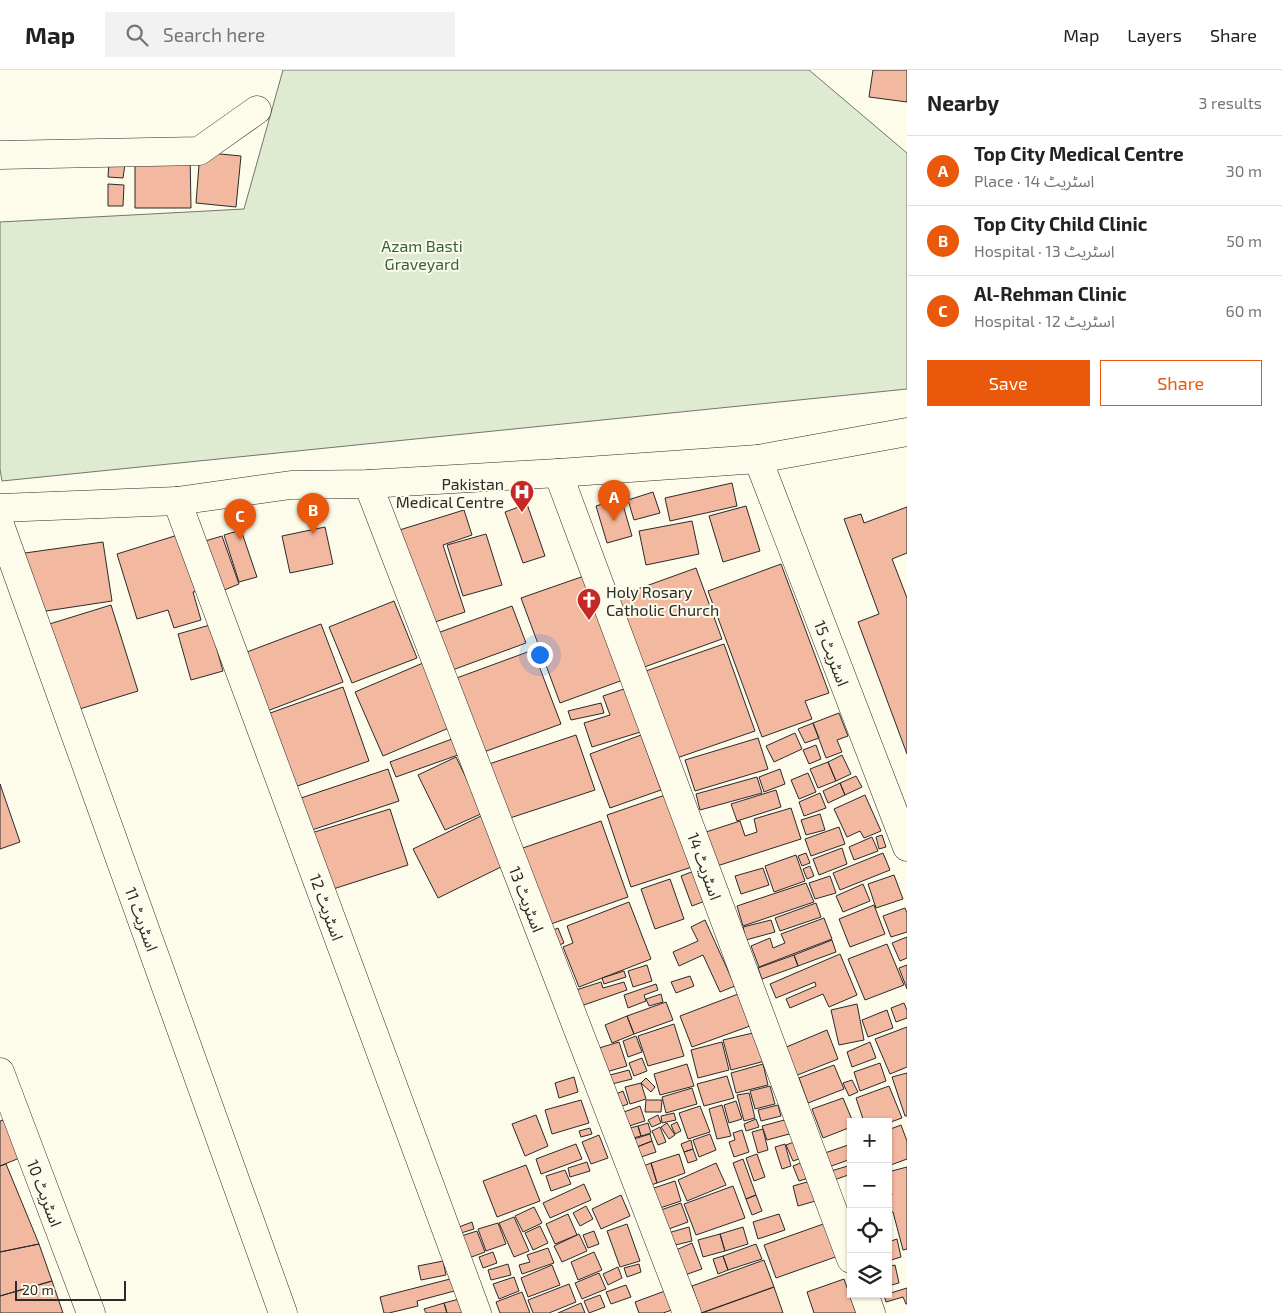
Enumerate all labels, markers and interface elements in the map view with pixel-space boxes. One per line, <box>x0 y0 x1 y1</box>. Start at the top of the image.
search box <box>105 12 455 57</box>
text: Map <box>25 20 75 49</box>
icon: search <box>123 21 151 49</box>
text: Search here <box>163 23 265 46</box>
text: Map <box>1063 24 1099 46</box>
text: Layers <box>1127 24 1182 46</box>
text: Share <box>1210 24 1257 46</box>
text: Nearby <box>927 90 999 115</box>
text: 3 results <box>1199 93 1262 112</box>
text: Top City Medical Centre <box>974 142 1184 165</box>
text: A <box>938 161 948 180</box>
text: 30 m <box>1226 161 1262 180</box>
text: Place · اسٹریٹ 14 <box>974 171 1094 190</box>
text: Top City Child Clinic <box>974 212 1147 235</box>
text: B <box>938 231 948 250</box>
text: 50 m <box>1226 231 1262 250</box>
park label: Azam Basti Graveyard <box>381 236 463 273</box>
text: Hospital · اسٹریٹ 13 <box>974 241 1115 260</box>
text: Al-Rehman Clinic <box>974 282 1127 305</box>
text: C <box>938 301 948 320</box>
text: 60 m <box>1226 301 1262 320</box>
text: Hospital · اسٹریٹ 12 <box>974 311 1115 330</box>
button: Save <box>927 360 1090 406</box>
button: Share <box>1100 360 1262 406</box>
place label: Pakistan Medical Centre <box>396 474 504 511</box>
hospital icon: Pakistan Medical Centre <box>509 479 535 513</box>
pin: A <box>598 480 630 521</box>
pin: B <box>297 493 329 534</box>
pin: C <box>224 499 256 540</box>
place label: Holy Rosary Catholic Church <box>606 582 719 619</box>
church icon: Holy Rosary Catholic Church <box>576 587 602 621</box>
street label: اسٹریٹ 15 <box>810 617 853 689</box>
your location <box>527 642 553 668</box>
street label: اسٹریٹ 14 <box>683 830 726 903</box>
street label: اسٹریٹ 13 <box>505 863 548 935</box>
street label: اسٹریٹ 12 <box>305 871 348 943</box>
street label: اسٹریٹ 11 <box>121 884 162 954</box>
map controls <box>847 1118 892 1298</box>
button: + <box>847 1118 892 1163</box>
street label: اسٹریٹ 10 <box>23 1157 66 1229</box>
button: − <box>847 1163 892 1208</box>
button: locate <box>847 1208 892 1253</box>
button: layers <box>847 1253 892 1298</box>
scale bar <box>15 1278 126 1301</box>
text: 20 m <box>22 1281 54 1298</box>

